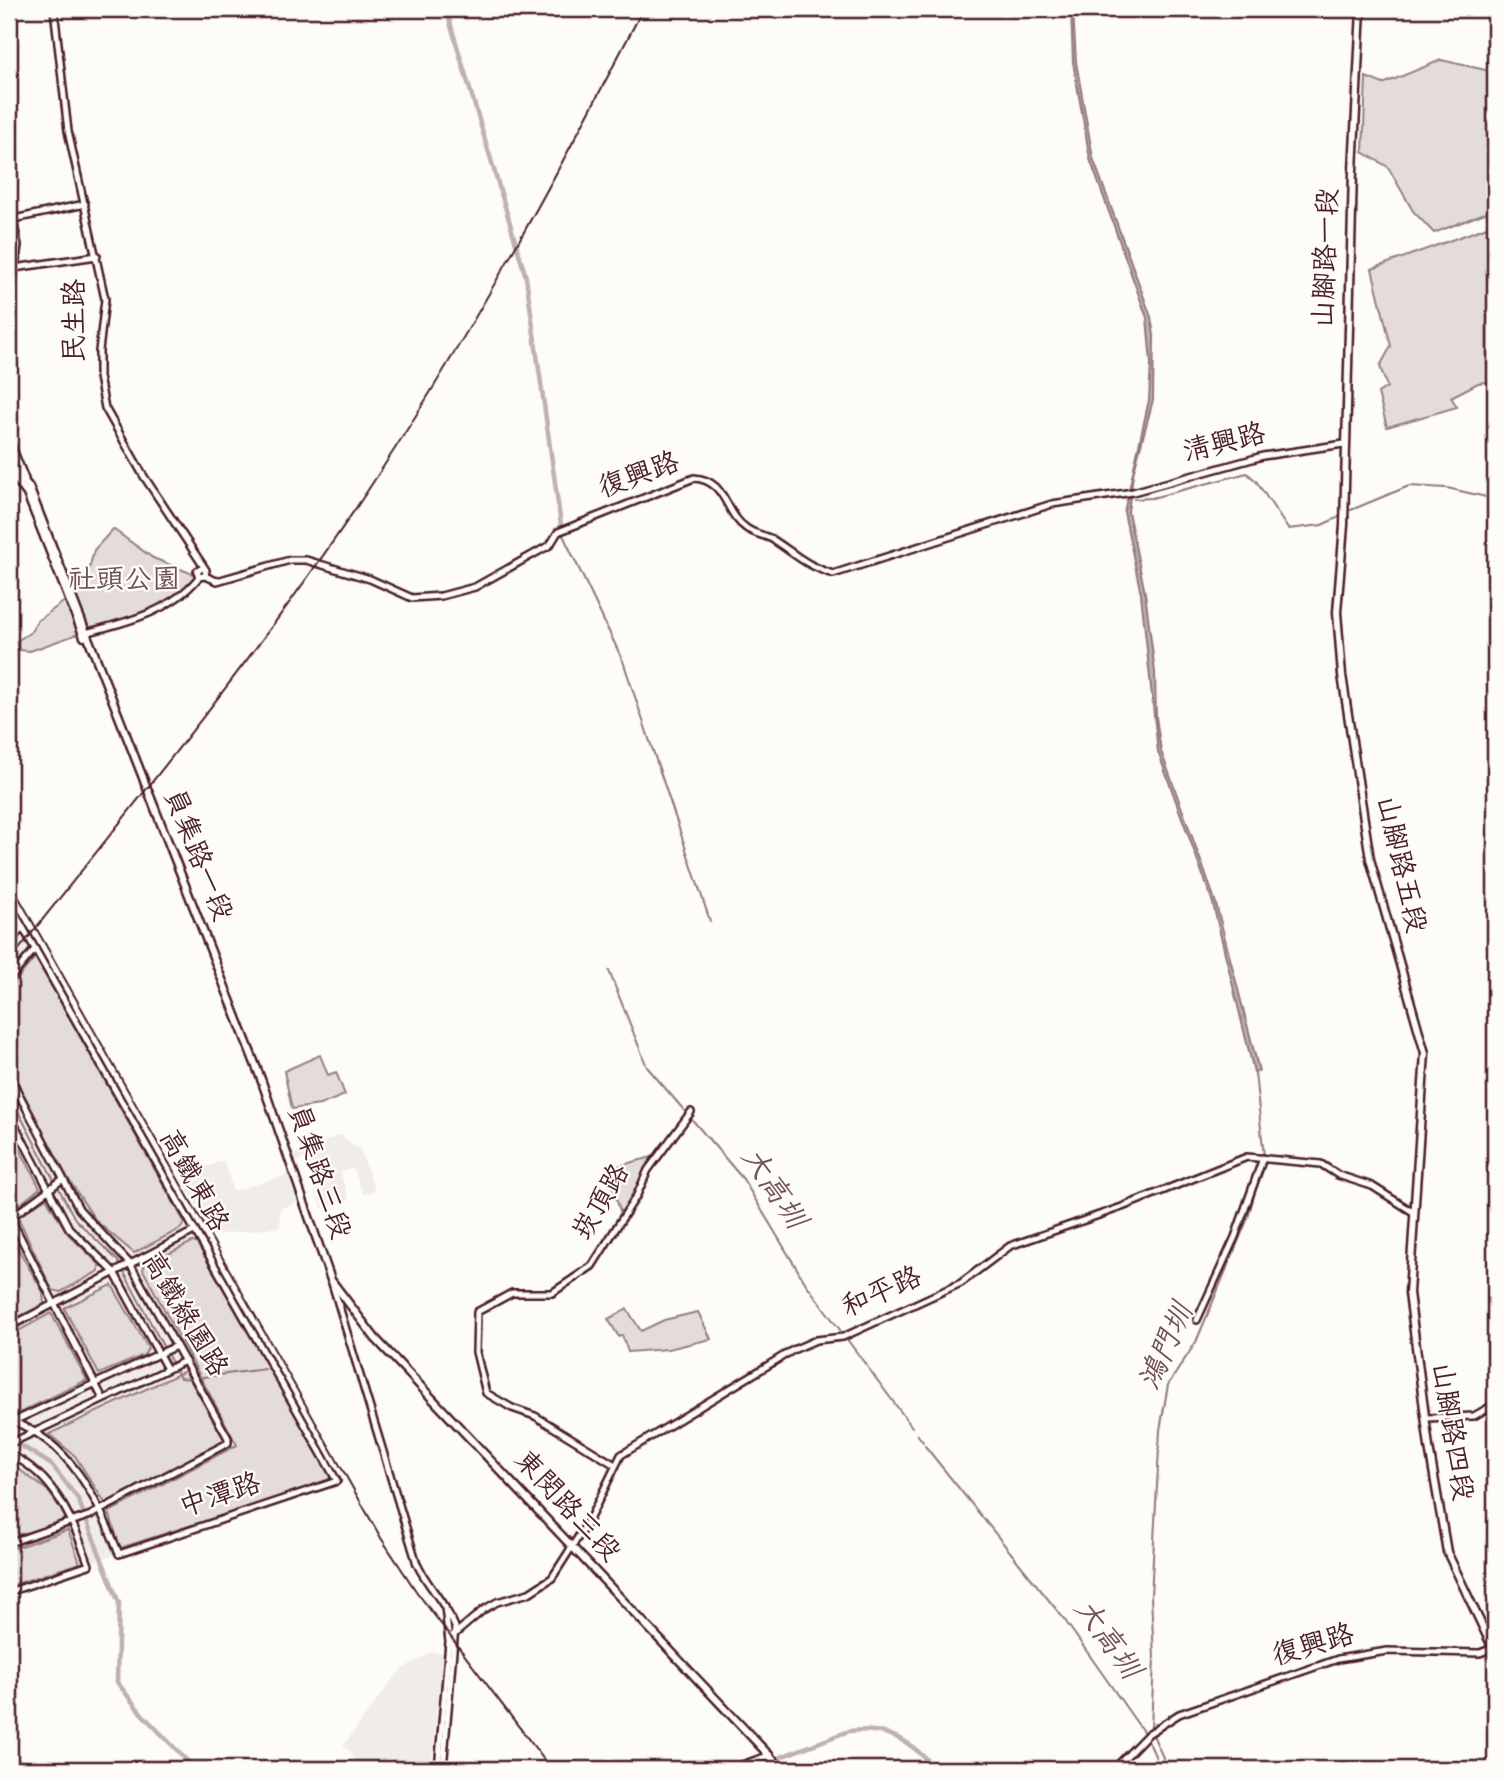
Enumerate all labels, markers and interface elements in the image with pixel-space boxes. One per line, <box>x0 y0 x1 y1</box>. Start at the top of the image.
street label: 山腳路一段 <box>1307 187 1351 329</box>
street label: 民生路 <box>58 279 98 363</box>
street label: 清興路 <box>1179 416 1271 476</box>
street label: 復興路 <box>594 445 686 511</box>
park label: 社頭公園 <box>68 563 180 603</box>
street label: 員集路一段 <box>150 784 240 928</box>
street label: 山腳路五段 <box>1363 792 1433 938</box>
street label: 員集路三段 <box>274 1100 358 1246</box>
street label: 高鐵東路 <box>146 1123 236 1241</box>
water label: 大高圳 <box>728 1141 816 1242</box>
street label: 崁頂路 <box>566 1158 642 1250</box>
street label: 高鐵綠園路 <box>129 1246 235 1386</box>
street label: 和平路 <box>836 1260 930 1330</box>
water label: 鴻門圳 <box>1131 1295 1208 1398</box>
street label: 山腳路四段 <box>1418 1360 1480 1504</box>
street label: 東閔路三段 <box>503 1443 627 1573</box>
street label: 中潭路 <box>175 1466 267 1530</box>
water label: 大高圳 <box>1061 1592 1151 1692</box>
street label: 復興路 <box>1268 1617 1360 1679</box>

